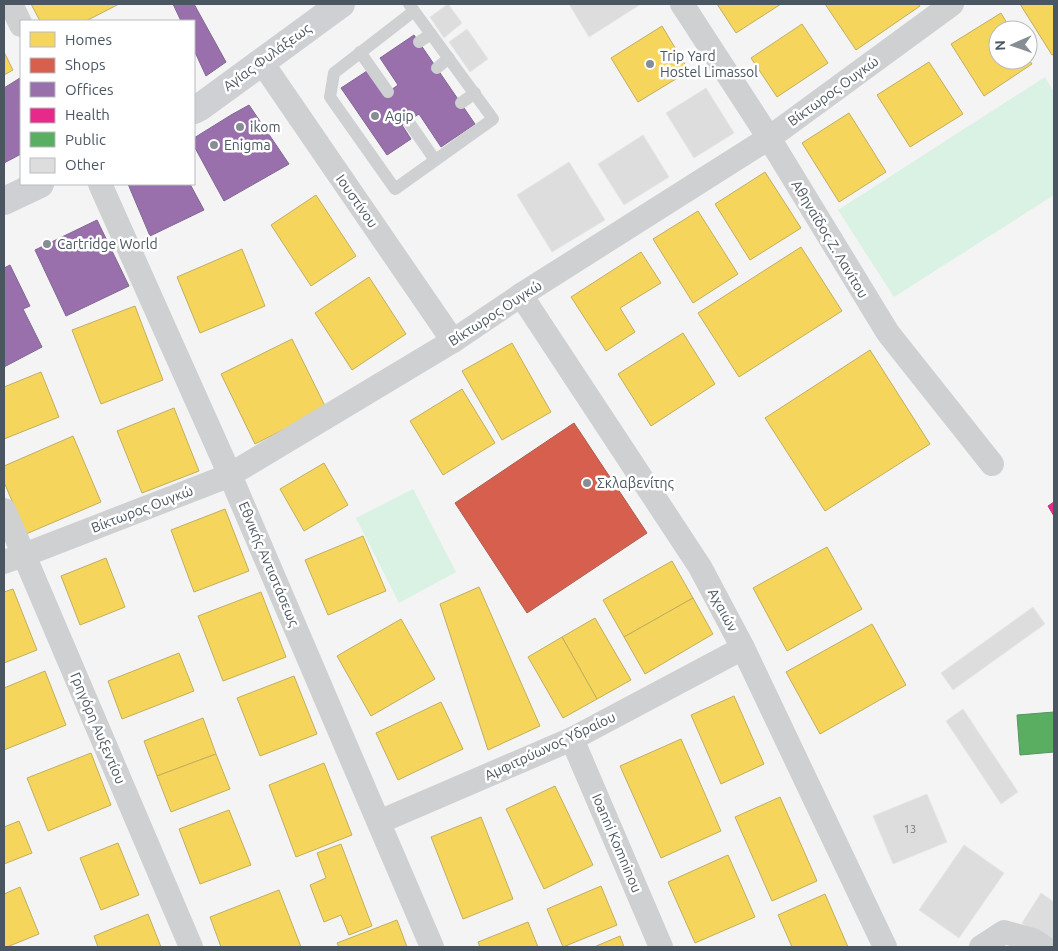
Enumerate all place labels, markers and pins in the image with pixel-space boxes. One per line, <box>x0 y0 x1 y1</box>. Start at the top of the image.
place label: Trip Yard Hostel Limassol <box>660 48 758 80</box>
marker: Trip Yard Hostel Limassol <box>644 58 656 70</box>
place label: Agip <box>385 108 414 124</box>
marker: Agip <box>369 110 381 122</box>
place label: ikom <box>250 119 280 135</box>
marker: ikom <box>234 121 246 133</box>
place label: Enigma <box>224 137 271 153</box>
marker: Enigma <box>208 139 220 151</box>
place label: Cartridge World <box>57 236 158 252</box>
marker: Cartridge World <box>41 238 53 250</box>
place label: Σκλαβενίτης <box>597 475 675 491</box>
marker: Σκλαβενίτης <box>581 477 593 489</box>

